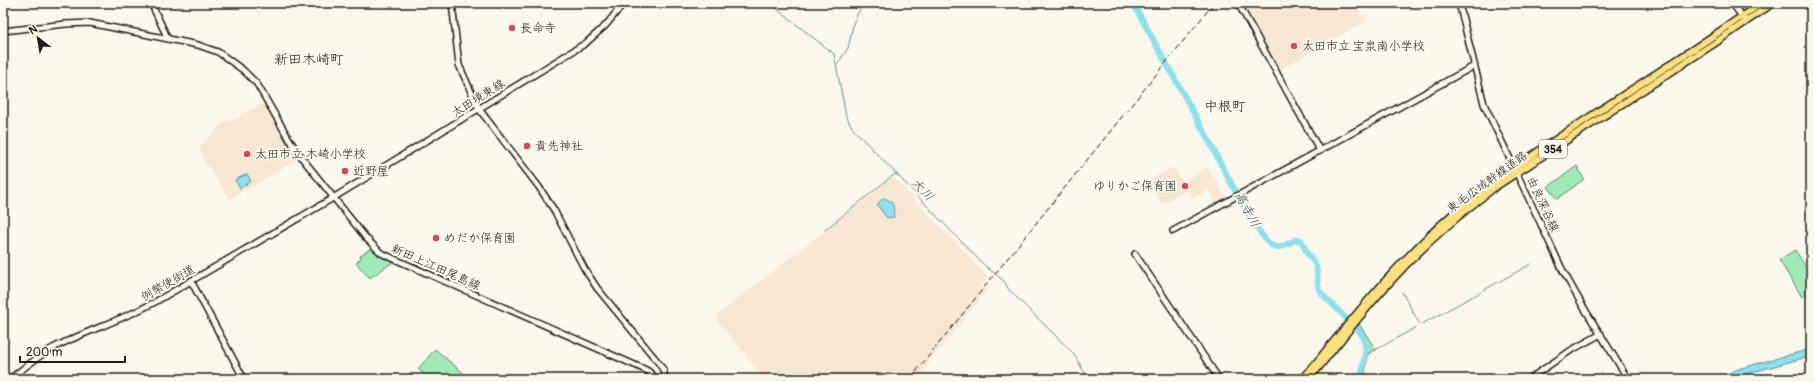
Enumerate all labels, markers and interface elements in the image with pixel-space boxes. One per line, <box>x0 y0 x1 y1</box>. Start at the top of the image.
north arrow <box>18 18 58 58</box>
place label: 長命寺 <box>520 21 556 36</box>
text: N <box>27 22 40 37</box>
marker: 長命寺 <box>507 23 517 33</box>
place label: 太田市立 宝泉南小学校 <box>1302 39 1425 54</box>
marker: 太田市立 宝泉南小学校 <box>1289 41 1299 51</box>
district label: 新田木崎町 <box>274 51 344 68</box>
street label: 太田境東線 <box>449 76 508 121</box>
district label: 中根町 <box>1204 98 1246 115</box>
place label: 貴先神社 <box>535 139 583 154</box>
road number: 354 <box>1539 140 1567 158</box>
marker: 貴先神社 <box>522 141 532 151</box>
place label: 太田市立 木崎小学校 <box>255 147 366 162</box>
street label: 東毛広域幹線道路 <box>1444 148 1531 217</box>
marker: 太田市立 木崎小学校 <box>242 149 252 159</box>
place label: 近野屋 <box>353 164 389 179</box>
marker: 近野屋 <box>340 166 350 176</box>
street label: 由良深谷線 <box>1523 174 1562 235</box>
water label: 大川 <box>907 175 937 205</box>
place label: ゆりかご保育園 <box>1093 179 1177 194</box>
marker: ゆりかご保育園 <box>1180 181 1190 191</box>
water label: 高寺川 <box>1231 189 1264 230</box>
place label: めだか保育園 <box>444 231 516 246</box>
marker: めだか保育園 <box>431 233 441 243</box>
street label: 新田上江田尾島線 <box>389 241 483 294</box>
street label: 例幣使街道 <box>139 262 198 305</box>
scale bar <box>20 338 125 364</box>
text: 200 m <box>26 345 63 360</box>

